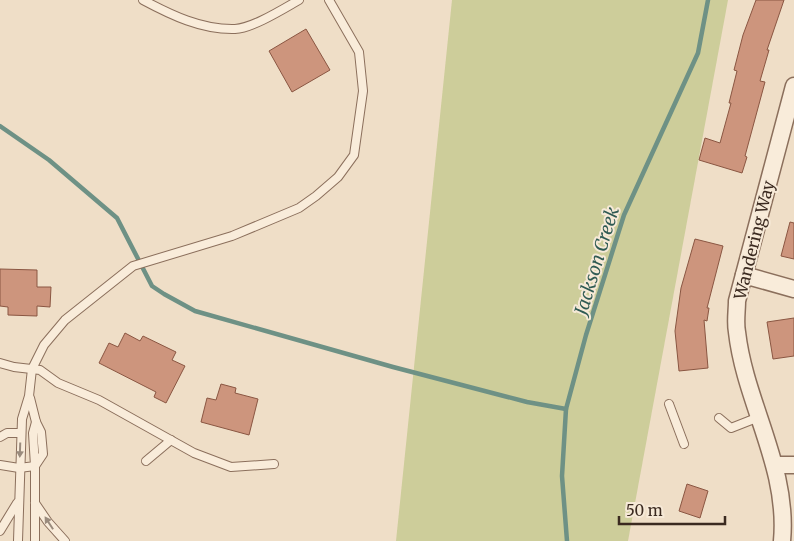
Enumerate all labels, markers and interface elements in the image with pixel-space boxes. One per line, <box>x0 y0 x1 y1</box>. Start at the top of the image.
street label: Wandering Way <box>729 178 779 302</box>
water label: Jackson Creek <box>569 204 624 320</box>
one-way arrow <box>16 442 24 458</box>
scale bar <box>619 494 725 526</box>
text: 50 m <box>626 501 663 520</box>
one-way arrow <box>44 516 54 529</box>

